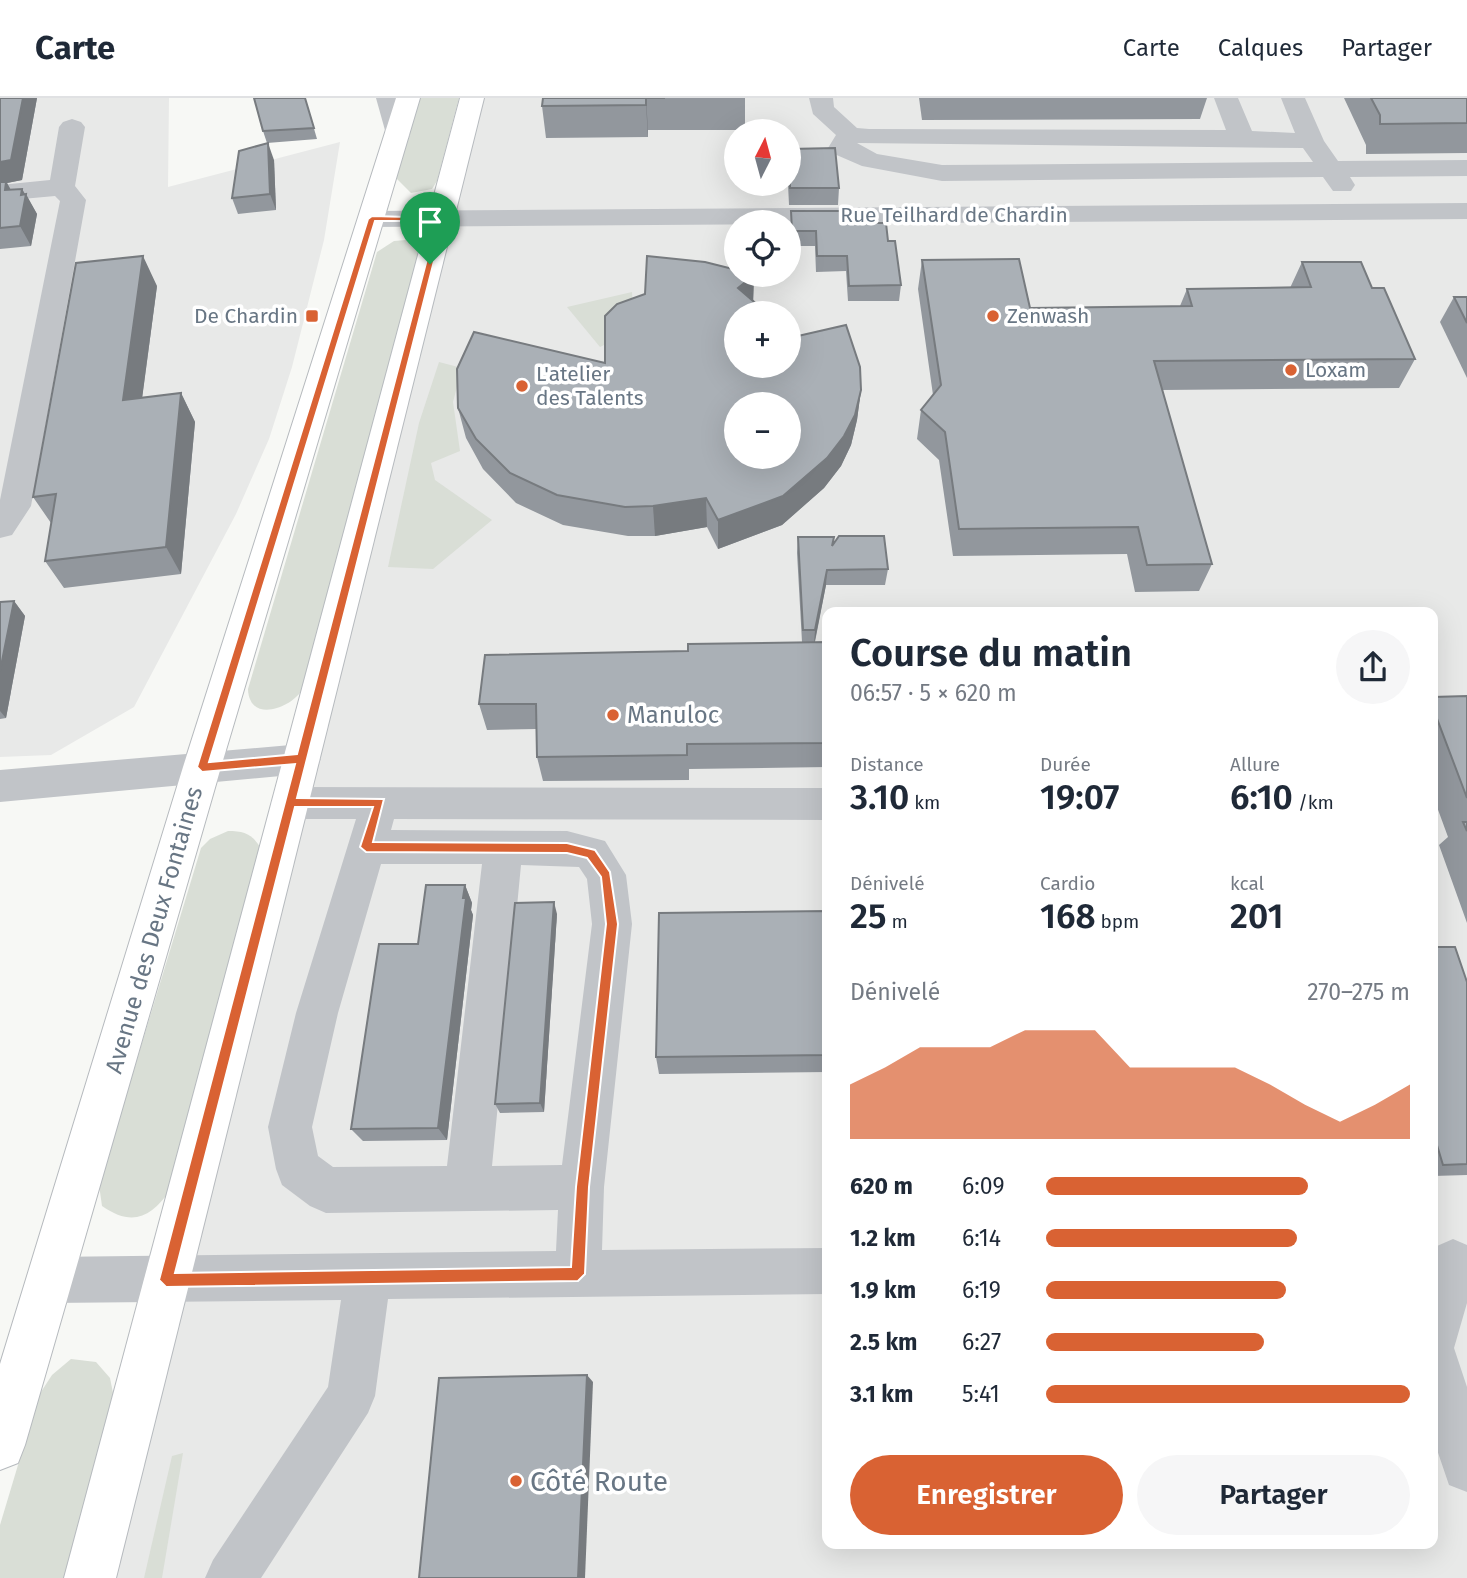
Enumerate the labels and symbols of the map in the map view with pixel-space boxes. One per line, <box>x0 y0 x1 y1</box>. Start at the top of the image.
north arrow <box>724 119 802 196</box>
pin <box>400 192 460 264</box>
street label: Rue Teilhard de Chardin <box>840 202 1068 228</box>
place label: De Chardin <box>194 303 298 329</box>
place label: Zenwash <box>1007 303 1089 329</box>
marker: De Chardin <box>304 308 320 324</box>
marker: Zenwash <box>985 308 1001 324</box>
place label: Loxam <box>1305 357 1366 383</box>
place label: L'atelier des Talents <box>536 361 644 411</box>
marker: Loxam <box>1283 362 1299 378</box>
marker: L'atelier des Talents <box>514 378 530 394</box>
place label: Manuloc <box>627 701 719 729</box>
marker: Manuloc <box>605 707 621 723</box>
street label: Avenue des Deux Fontaines <box>100 783 208 1077</box>
place label: Côté Route <box>530 1465 668 1498</box>
marker: Côté Route <box>508 1473 524 1489</box>

